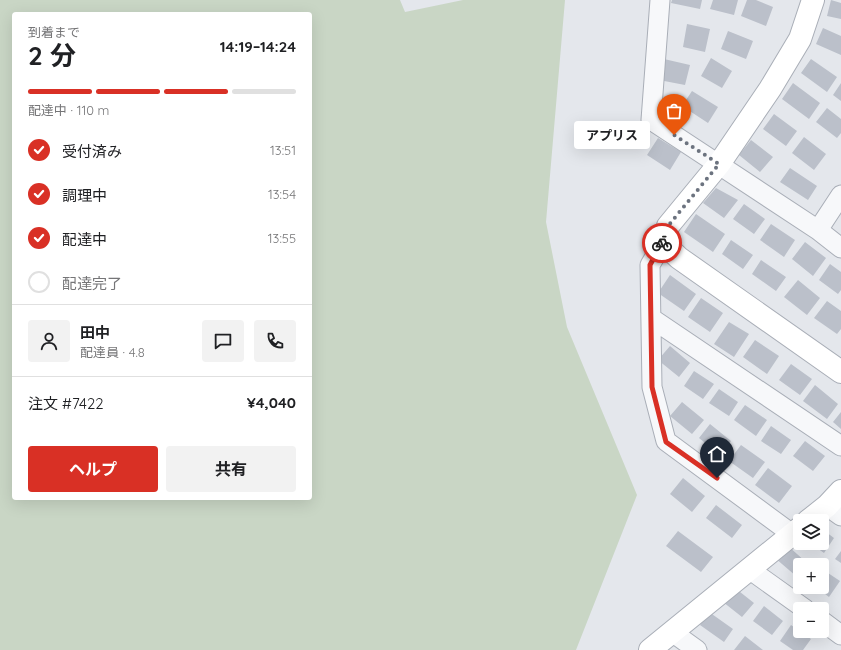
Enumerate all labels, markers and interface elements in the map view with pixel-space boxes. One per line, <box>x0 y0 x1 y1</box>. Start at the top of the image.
text: 到着まで <box>28 24 80 40</box>
text: 14:19–14:24 <box>220 37 296 56</box>
text: 2 分 <box>28 39 76 72</box>
pin <box>657 94 691 135</box>
icon: bag <box>663 100 685 122</box>
text: 配達中 · 110 m <box>28 102 109 118</box>
callout: アプリス <box>574 121 650 149</box>
text: アプリス <box>586 127 638 143</box>
icon: check <box>28 139 50 161</box>
text: 受付済み <box>62 142 122 161</box>
text: 13:51 <box>270 142 296 158</box>
icon: check <box>28 183 50 205</box>
text: 調理中 <box>62 186 107 205</box>
text: 13:54 <box>268 186 296 202</box>
courier <box>642 223 682 263</box>
icon: check <box>28 227 50 249</box>
text: 配達中 <box>62 230 107 249</box>
text: 13:55 <box>268 230 296 246</box>
icon: bike <box>651 232 673 254</box>
text: 配達完了 <box>62 274 122 293</box>
button: person <box>28 320 70 362</box>
button: chat <box>202 320 244 362</box>
button: phone <box>254 320 296 362</box>
text: 田中 <box>80 323 110 342</box>
text: 配達員 · 4.8 <box>80 344 145 360</box>
text: ¥4,040 <box>247 393 296 412</box>
text: 注文 #7422 <box>28 394 104 413</box>
pin <box>700 437 734 478</box>
icon: home <box>706 443 728 465</box>
button: ヘルプ <box>28 446 158 492</box>
button: 共有 <box>166 446 296 492</box>
map controls <box>793 514 829 638</box>
button: layers <box>793 514 829 550</box>
button: + <box>793 558 829 594</box>
button: − <box>793 602 829 638</box>

